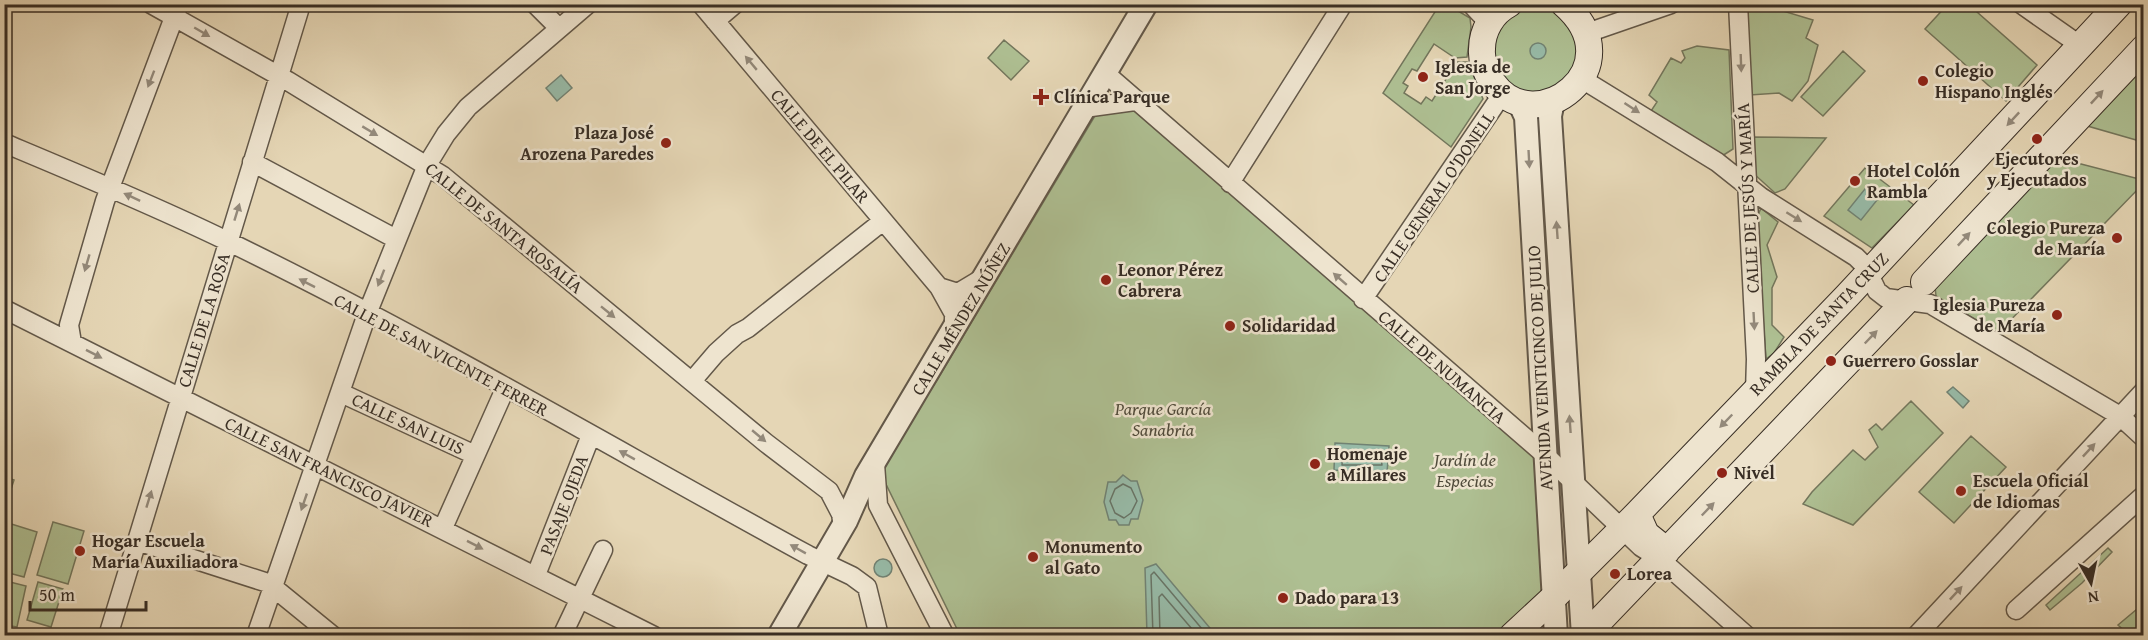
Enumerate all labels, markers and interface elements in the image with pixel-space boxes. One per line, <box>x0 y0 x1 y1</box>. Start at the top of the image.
one-way arrow <box>194 27 210 38</box>
place label: Iglesia de San Jorge <box>1435 53 1511 101</box>
one-way arrow <box>1736 53 1746 72</box>
one-way arrow <box>744 55 757 71</box>
place label: Colegio Hispano Inglés <box>1935 57 2053 105</box>
one-way arrow <box>146 70 155 88</box>
marker: Iglesia de San Jorge <box>1416 70 1430 84</box>
marker: Colegio Hispano Inglés <box>1916 74 1930 88</box>
street label: CALLE DE EL PILAR <box>764 83 877 209</box>
place label: Clínica Parque <box>1054 83 1170 110</box>
marker: Clínica Parque <box>1032 88 1050 106</box>
one-way arrow <box>2090 90 2104 104</box>
street label: CALLE DE JESÚS Y MARÍA <box>1729 102 1766 294</box>
one-way arrow <box>1624 103 1640 114</box>
street label: CALLE GENERAL O'DONELL <box>1366 106 1501 288</box>
one-way arrow <box>2006 112 2020 126</box>
place label: Plaza José Arozena Paredes <box>520 119 654 167</box>
one-way arrow <box>362 125 378 136</box>
marker: Ejecutores y Ejecutados <box>2030 132 2044 146</box>
marker: Plaza José Arozena Paredes <box>659 136 673 150</box>
place label: Ejecutores y Ejecutados <box>1986 145 2087 193</box>
one-way arrow <box>1524 149 1533 168</box>
street label: CALLE DE SANTA ROSALÍA <box>420 155 589 300</box>
place label: Hotel Colón Rambla <box>1867 157 1960 205</box>
marker: Hotel Colón Rambla <box>1848 174 1862 188</box>
one-way arrow <box>124 193 141 202</box>
one-way arrow <box>233 203 242 221</box>
one-way arrow <box>1786 211 1802 222</box>
place label: Colegio Pureza de María <box>1987 214 2106 262</box>
one-way arrow <box>1553 220 1562 239</box>
marker: Colegio Pureza de María <box>2110 231 2124 245</box>
one-way arrow <box>1957 232 1971 247</box>
street label: CALLE MÉNDEZ NÚÑEZ <box>904 237 1017 400</box>
street label: AVENIDA VEINTICINCO DE JULIO <box>1520 245 1559 491</box>
street label: RAMBLA DE SANTA CRUZ <box>1743 246 1895 402</box>
street label: CALLE DE LA ROSA <box>170 249 237 390</box>
one-way arrow <box>82 254 91 272</box>
place label: Leonor Pérez Cabrera <box>1118 256 1223 304</box>
one-way arrow <box>376 269 386 287</box>
marker: Leonor Pérez Cabrera <box>1099 273 1113 287</box>
one-way arrow <box>1333 273 1348 286</box>
one-way arrow <box>299 278 316 288</box>
street label: CALLE DE SAN VICENTE FERRER <box>329 286 554 423</box>
place label: Iglesia Pureza de María <box>1933 291 2046 339</box>
street label: CALLE DE NUMANCIA <box>1372 303 1512 430</box>
one-way arrow <box>601 306 616 318</box>
marker: Iglesia Pureza de María <box>2050 308 2064 322</box>
one-way arrow <box>1749 311 1758 330</box>
place label: Solidaridad <box>1242 312 1336 339</box>
marker: Solidaridad <box>1223 319 1237 333</box>
one-way arrow <box>1864 330 1877 345</box>
place label: Guerrero Gosslar <box>1843 347 1980 374</box>
one-way arrow <box>85 349 103 359</box>
marker: Guerrero Gosslar <box>1824 354 1838 368</box>
street label: CALLE SAN LUIS <box>348 386 469 461</box>
park label: Parque García Sanabria <box>1114 395 1212 443</box>
street label: CALLE SAN FRANCISCO JAVIER <box>220 409 439 534</box>
one-way arrow <box>1720 413 1734 427</box>
one-way arrow <box>1565 415 1574 434</box>
one-way arrow <box>751 430 767 443</box>
place label: Homenaje a Millares <box>1327 440 1408 488</box>
one-way arrow <box>2082 443 2095 458</box>
park label: Jardín de Especias <box>1431 446 1496 494</box>
one-way arrow <box>619 450 635 461</box>
street label: PASAJE OJEDA <box>532 451 595 559</box>
marker: Homenaje a Millares <box>1308 457 1322 471</box>
place label: Nivel <box>1734 459 1775 486</box>
marker: Nivel <box>1715 466 1729 480</box>
place label: Escuela Oficial de Idiomas <box>1973 467 2089 515</box>
marker: Escuela Oficial de Idiomas <box>1954 484 1968 498</box>
one-way arrow <box>145 490 154 508</box>
one-way arrow <box>299 493 309 511</box>
one-way arrow <box>1701 502 1714 517</box>
place label: Hogar Escuela María Auxiliadora <box>92 527 239 575</box>
place label: Monumento al Gato <box>1045 533 1143 581</box>
one-way arrow <box>466 539 484 549</box>
marker: Hogar Escuela María Auxiliadora <box>73 544 87 558</box>
one-way arrow <box>789 544 806 554</box>
marker: Monumento al Gato <box>1026 550 1040 564</box>
north arrow <box>2061 553 2121 613</box>
place label: Lorea <box>1627 560 1673 587</box>
marker: Lorea <box>1608 567 1622 581</box>
scale bar <box>30 574 146 612</box>
text: 50 m <box>39 581 75 608</box>
place label: Dado para 13 <box>1295 584 1399 611</box>
one-way arrow <box>1949 585 1963 600</box>
text: N <box>2086 585 2101 611</box>
marker: Dado para 13 <box>1276 591 1290 605</box>

